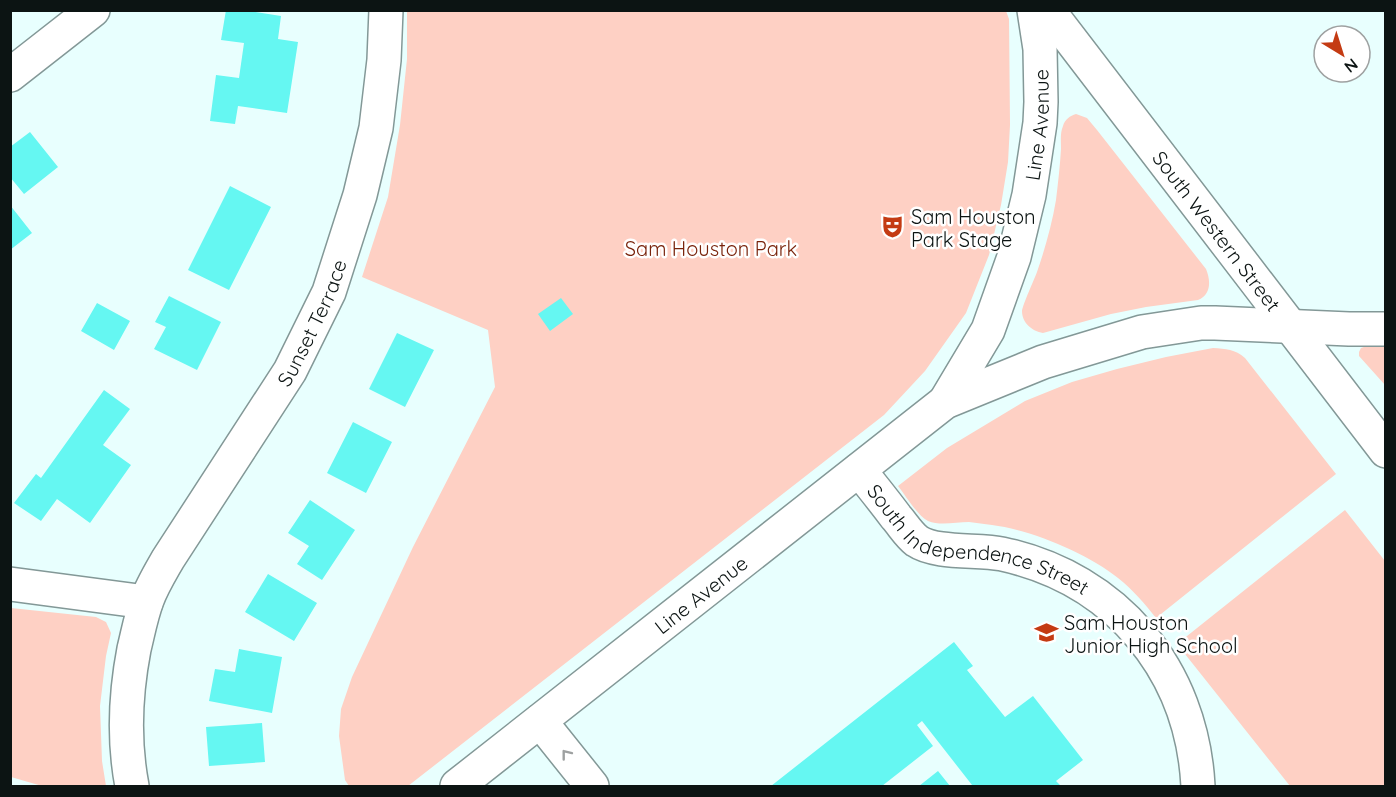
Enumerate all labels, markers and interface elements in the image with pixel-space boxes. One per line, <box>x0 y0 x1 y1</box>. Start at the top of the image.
north arrow <box>1312 24 1372 84</box>
text: N <box>1340 54 1362 77</box>
street label: Line Avenue <box>1019 69 1054 182</box>
street label: South Western Street <box>1148 145 1287 316</box>
place label: Sam Houston Park Stage <box>911 204 1036 252</box>
theatre icon: Sam Houston Park Stage <box>880 214 906 240</box>
park label: Sam Houston Park <box>625 236 797 261</box>
street label: Sunset Terrace <box>271 256 351 391</box>
street label: South Independence Street <box>862 479 1094 600</box>
street label: Line Avenue <box>649 550 752 639</box>
place label: Sam Houston Junior High School <box>1064 610 1238 658</box>
school or university icon: Sam Houston Junior High School <box>1033 620 1059 646</box>
one-way arrow <box>563 749 574 760</box>

